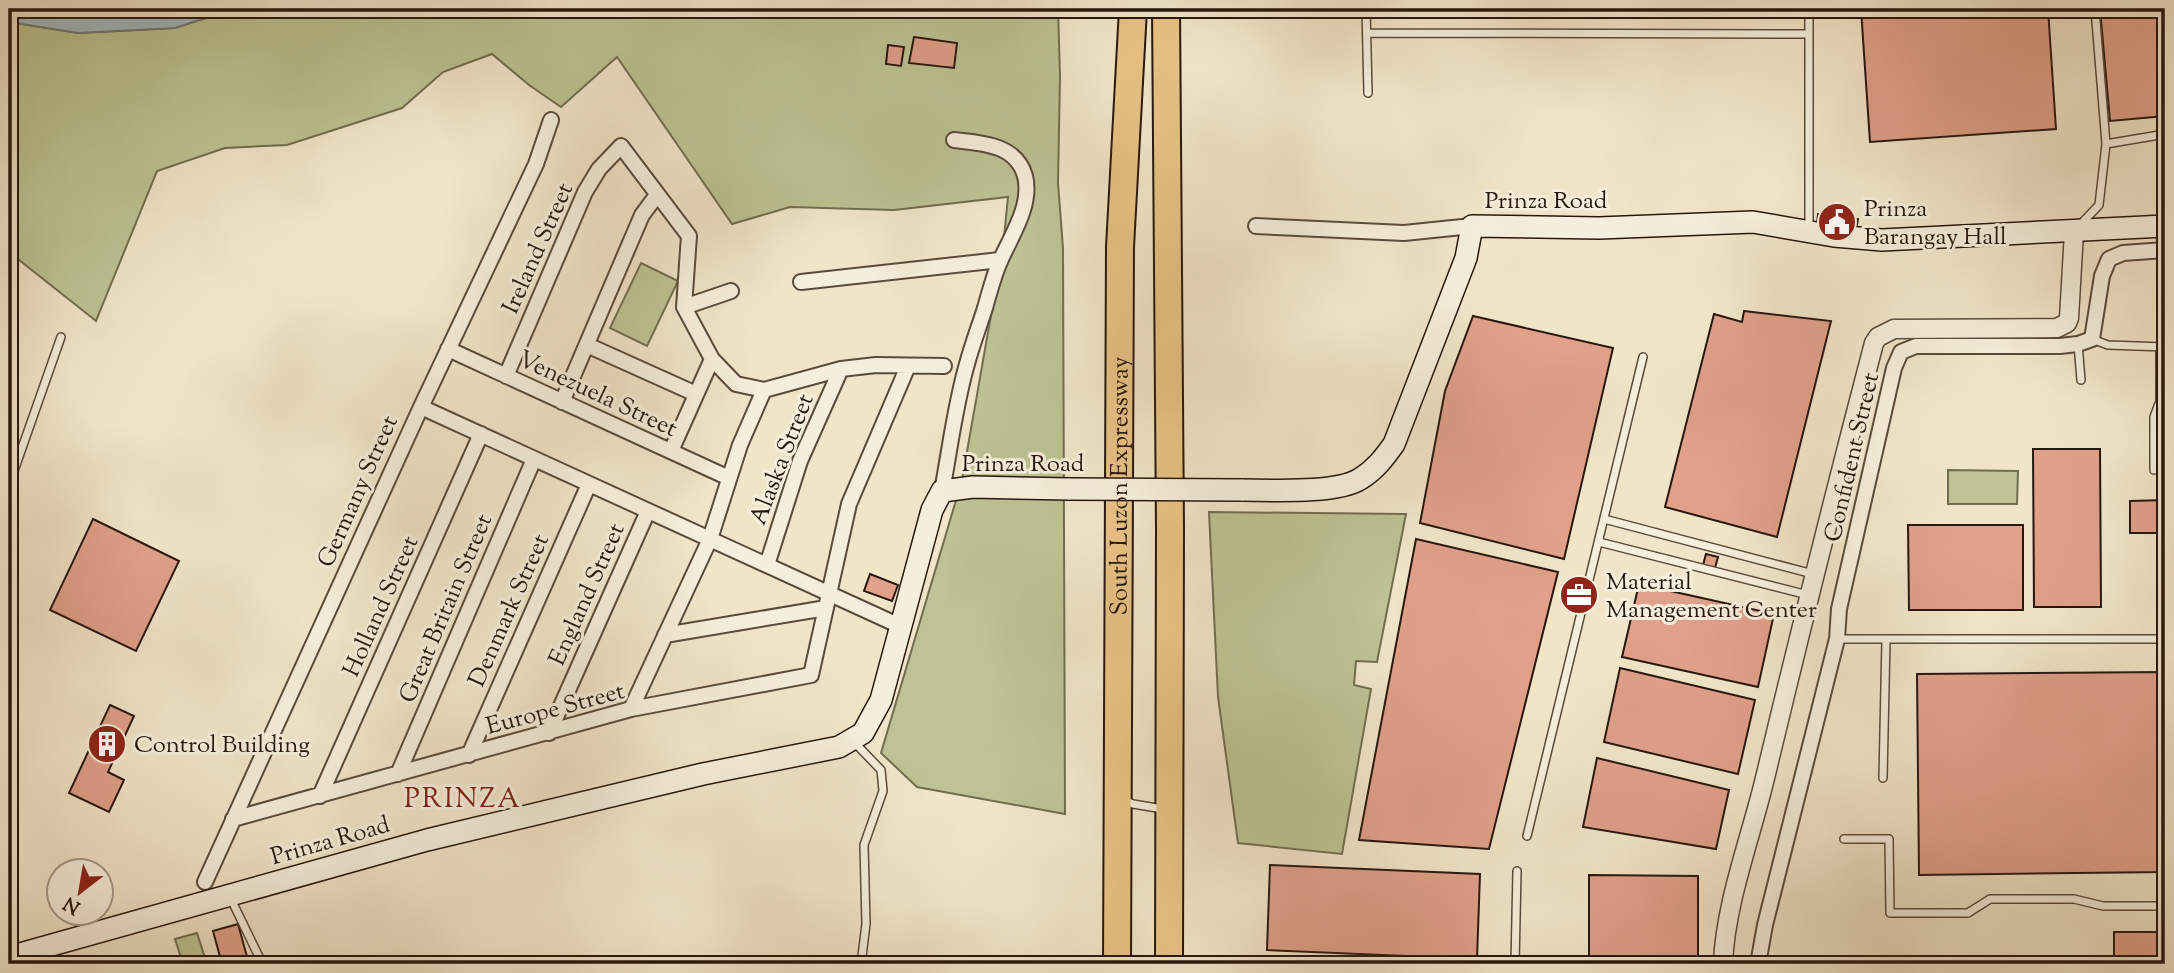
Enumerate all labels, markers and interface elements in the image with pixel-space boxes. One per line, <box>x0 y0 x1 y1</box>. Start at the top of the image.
street label: Ireland Street <box>495 178 583 320</box>
street label: Prinza Road <box>1485 185 1608 219</box>
place label: Prinza Barangay Hall <box>1864 193 2007 255</box>
public building icon: Prinza Barangay Hall <box>1816 201 1858 243</box>
street label: Venezuela Street <box>512 343 682 447</box>
street label: South Luzon Expressway <box>1103 356 1139 616</box>
street label: Confident Street <box>1817 369 1889 545</box>
street label: Alaska Street <box>742 389 823 530</box>
street label: Germany Street <box>310 410 408 573</box>
street label: Prinza Road <box>962 448 1085 482</box>
street label: Great Britain Street <box>392 509 502 708</box>
street label: England Street <box>541 518 634 671</box>
street label: Denmark Street <box>461 529 559 693</box>
street label: Holland Street <box>336 531 428 683</box>
place label: Material Management Center <box>1606 566 1817 628</box>
office icon: Material Management Center <box>1558 574 1600 616</box>
street label: Europe Street <box>483 675 628 745</box>
building icon: Control Building <box>86 723 128 765</box>
place label: Control Building <box>134 729 310 763</box>
district label: PRINZA <box>404 780 522 820</box>
street label: Prinza Road <box>267 809 394 875</box>
north arrow <box>46 858 116 928</box>
text: N <box>59 889 86 920</box>

